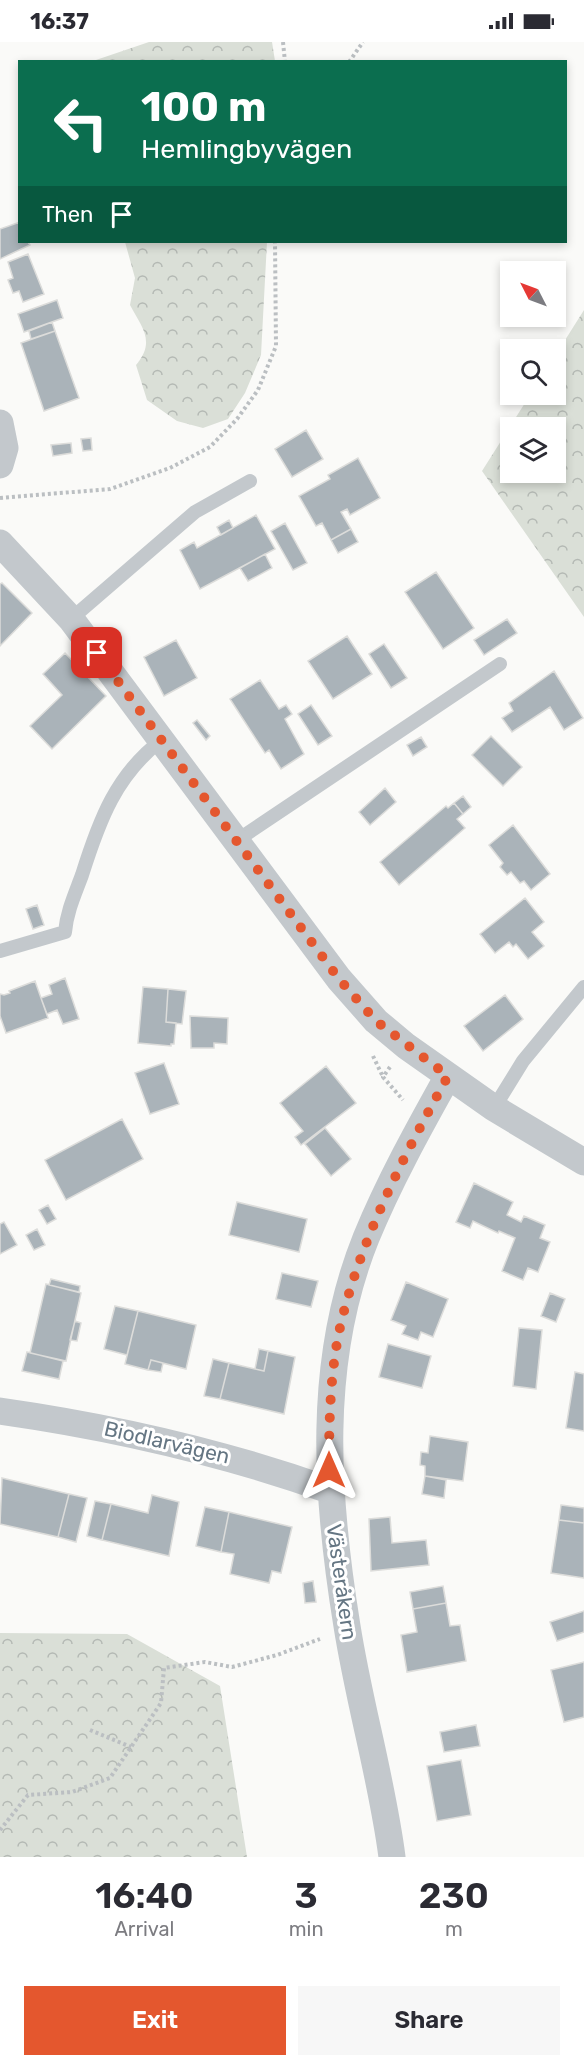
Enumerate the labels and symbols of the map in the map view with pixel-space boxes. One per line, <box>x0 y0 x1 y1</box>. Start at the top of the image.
north arrow <box>500 261 566 327</box>
pin <box>71 627 122 678</box>
street label: Biodlarvägen <box>102 1415 232 1469</box>
position arrow <box>297 1438 361 1502</box>
street label: Västeråkern <box>321 1522 363 1642</box>

